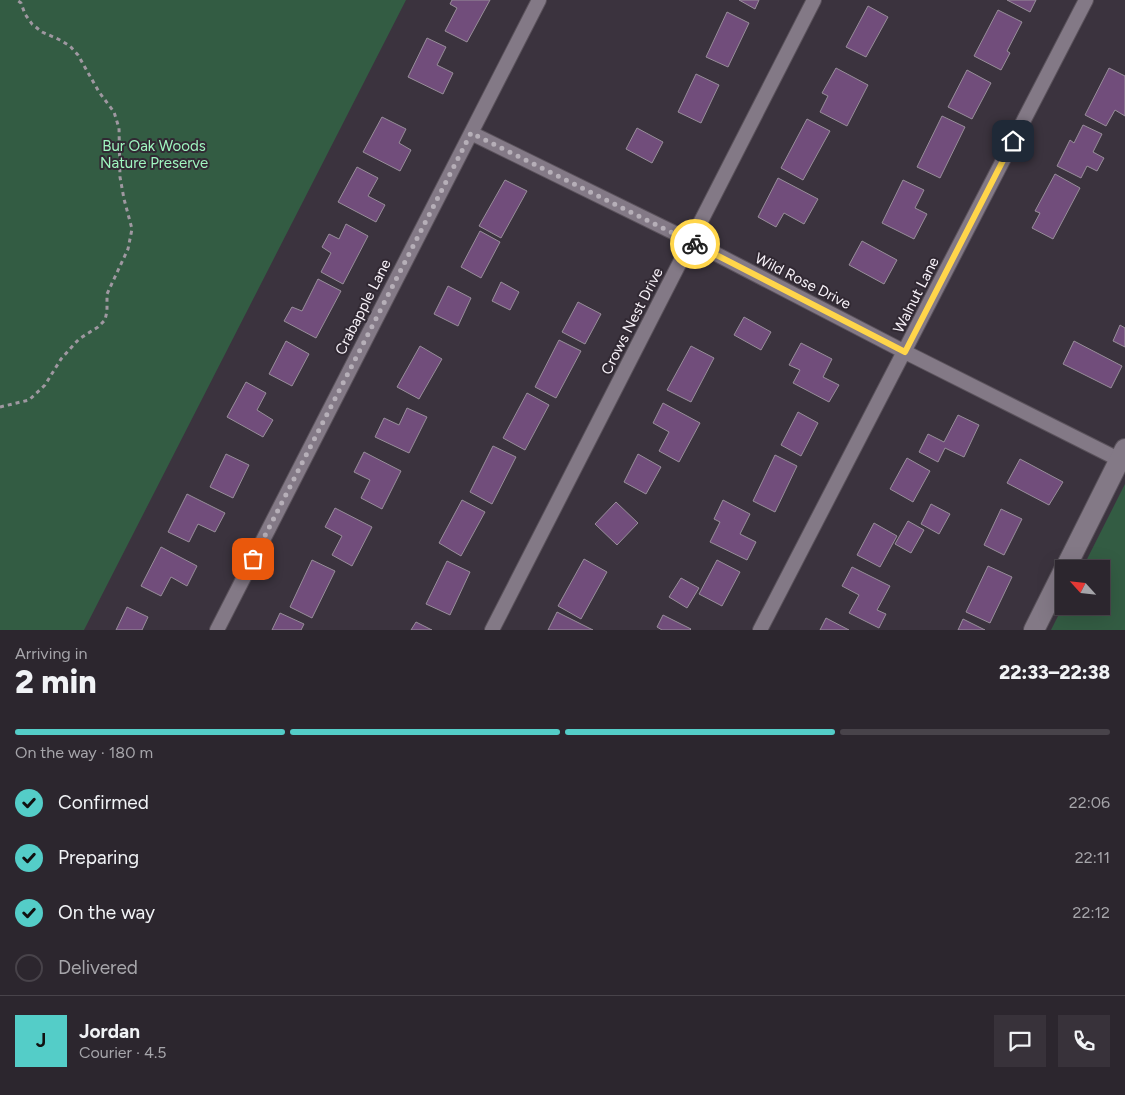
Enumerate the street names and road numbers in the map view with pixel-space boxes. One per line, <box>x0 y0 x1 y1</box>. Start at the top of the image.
street label: Wild Rose Drive <box>752 249 854 313</box>
street label: Walnut Lane <box>889 254 943 336</box>
street label: Crabapple Lane <box>331 256 395 358</box>
street label: Crows Nest Drive <box>597 264 667 378</box>

